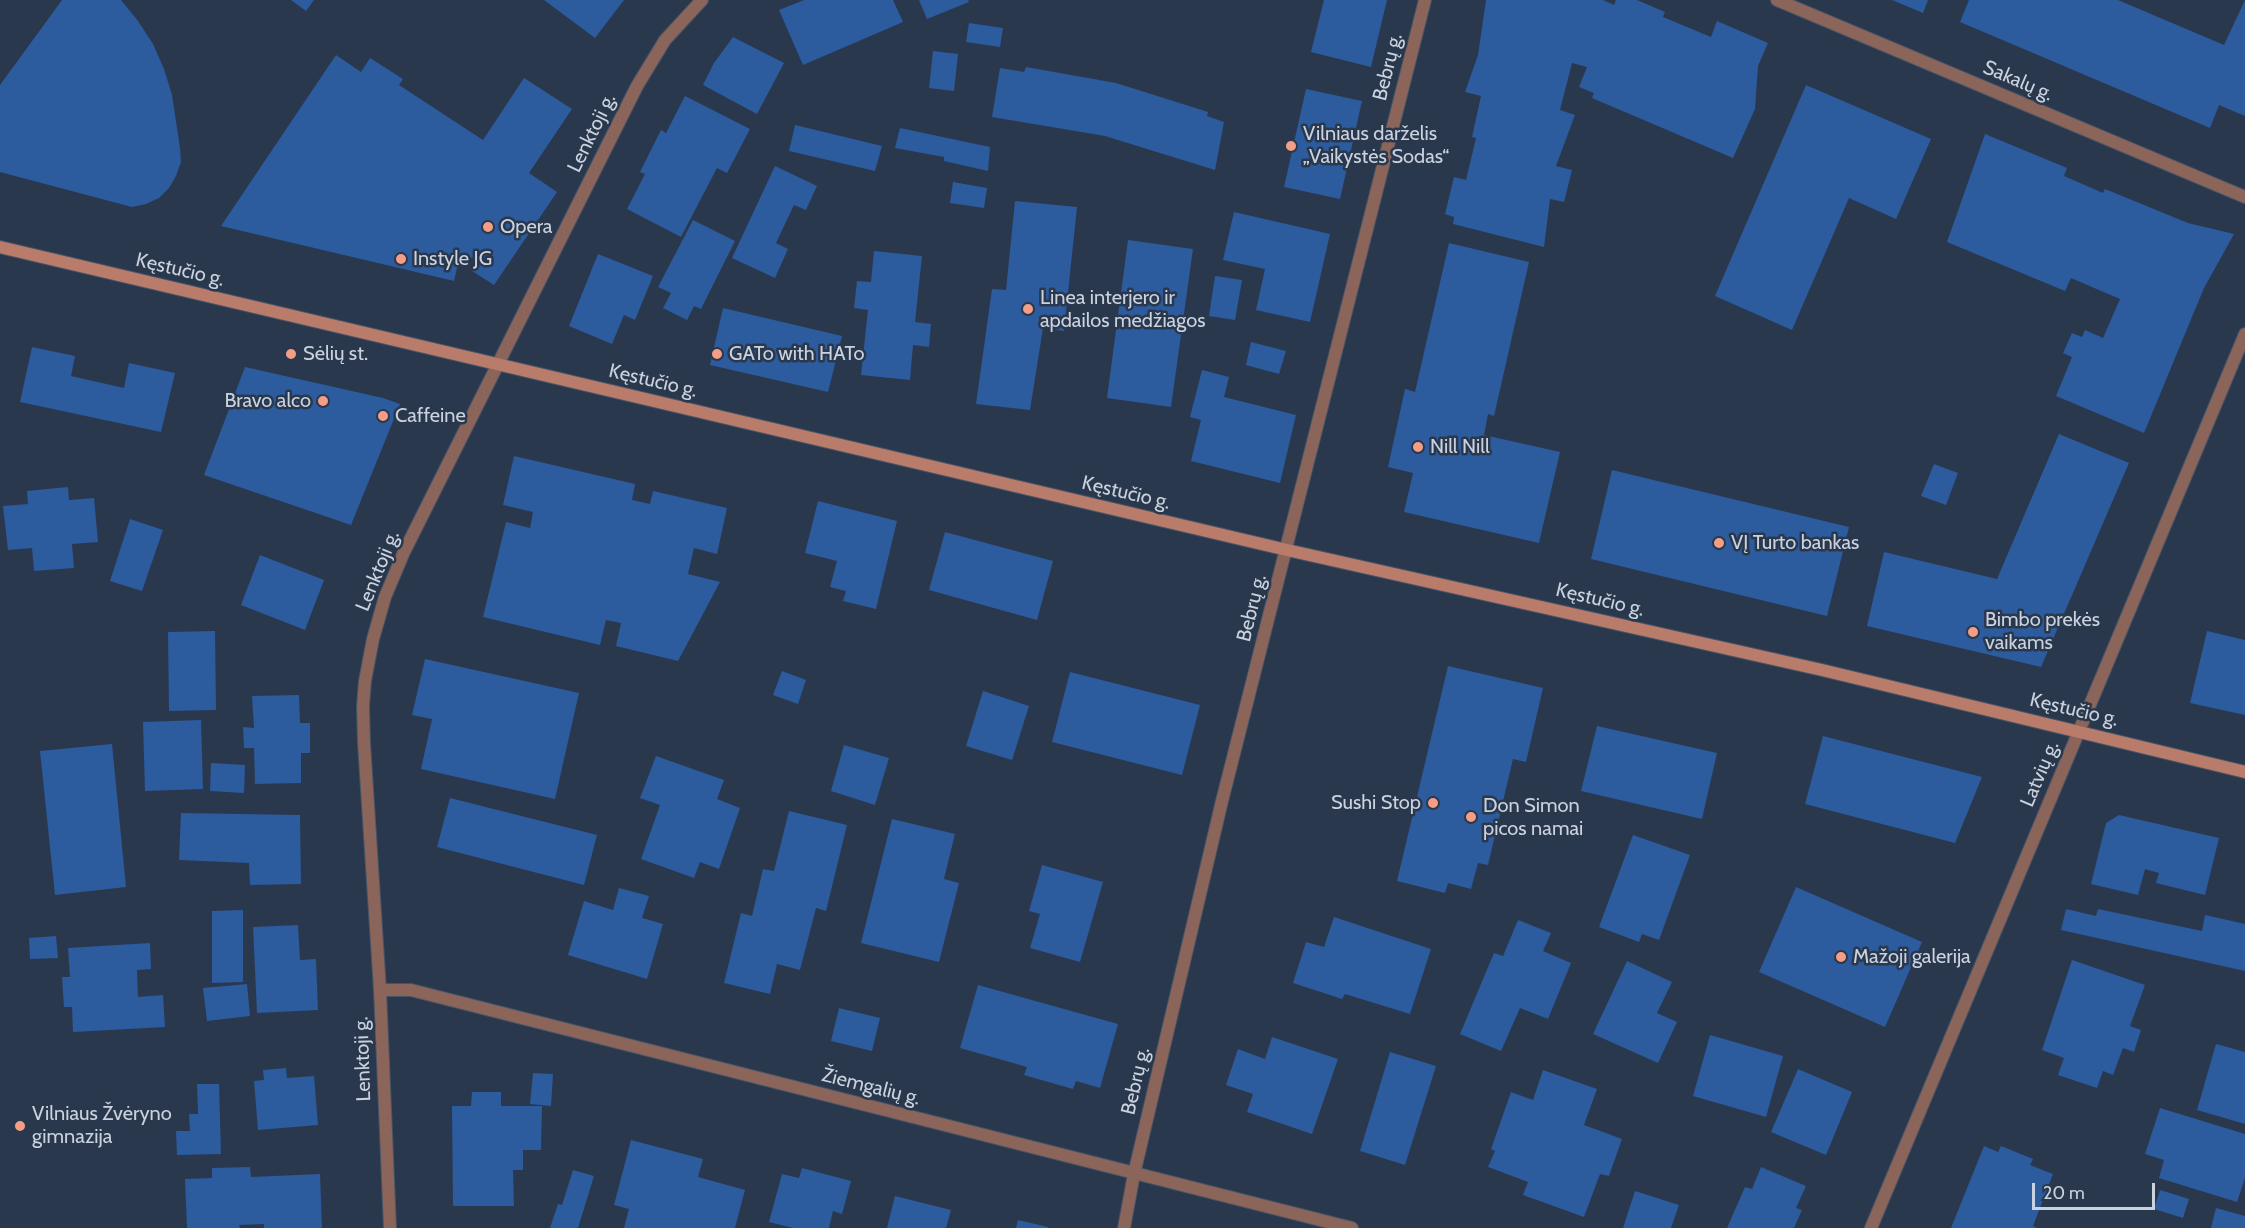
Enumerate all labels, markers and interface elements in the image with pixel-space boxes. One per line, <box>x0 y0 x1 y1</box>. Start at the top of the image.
street label: Bebrų g. <box>1368 31 1408 103</box>
street label: Sakalų g. <box>1979 56 2057 106</box>
street label: Lenktoji g. <box>563 90 621 176</box>
place label: Vilniaus darželis „Vaikystės Sodas“ <box>1303 122 1449 169</box>
marker: Vilniaus darželis „Vaikystės Sodas“ <box>1284 139 1298 153</box>
place label: Opera <box>500 215 552 239</box>
marker: Opera <box>481 220 495 234</box>
place label: Instyle JG <box>413 247 492 271</box>
street label: Kęstučio g. <box>133 248 227 292</box>
marker: Instyle JG <box>394 252 408 266</box>
place label: Linea interjero ir apdailos medžiagos <box>1040 286 1205 333</box>
marker: Linea interjero ir apdailos medžiagos <box>1021 302 1035 316</box>
place label: Sėlių st. <box>303 342 368 366</box>
place label: GATo with HATo <box>729 342 865 366</box>
marker: Sėlių st. <box>284 347 298 361</box>
marker: GATo with HATo <box>710 347 724 361</box>
street label: Kęstučio g. <box>606 359 700 403</box>
place label: Bravo alco <box>224 389 311 413</box>
marker: Bravo alco <box>316 394 330 408</box>
place label: Caffeine <box>395 404 466 428</box>
marker: Caffeine <box>376 409 390 423</box>
place label: Nill Nill <box>1430 435 1490 459</box>
marker: Nill Nill <box>1411 440 1425 454</box>
street label: Kęstučio g. <box>1079 471 1173 515</box>
street label: Lenktoji g. <box>351 527 405 615</box>
place label: VĮ Turto bankas <box>1731 531 1859 555</box>
marker: VĮ Turto bankas <box>1712 536 1726 550</box>
street label: Bebrų g. <box>1232 572 1272 644</box>
street label: Kęstučio g. <box>1553 578 1647 622</box>
place label: Bimbo prekės vaikams <box>1985 608 2100 655</box>
marker: Bimbo prekės vaikams <box>1966 625 1980 639</box>
street label: Kęstučio g. <box>2027 688 2121 732</box>
street label: Latvių g. <box>2015 737 2065 811</box>
place label: Sushi Stop <box>1331 791 1421 815</box>
place label: Don Simon picos namai <box>1483 794 1583 841</box>
marker: Sushi Stop <box>1426 796 1440 810</box>
marker: Don Simon picos namai <box>1464 810 1478 824</box>
place label: Mažoji galerija <box>1853 945 1971 969</box>
marker: Mažoji galerija <box>1834 950 1848 964</box>
street label: Lenktoji g. <box>350 1016 376 1102</box>
street label: Bebrų g. <box>1117 1045 1155 1117</box>
street label: Žiemgalių g. <box>819 1063 923 1111</box>
place label: Vilniaus Žvėryno gimnazija <box>32 1102 172 1149</box>
marker: Vilniaus Žvėryno gimnazija <box>13 1119 27 1133</box>
scale bar <box>2035 1171 2158 1209</box>
text: 20 m <box>2043 1182 2085 1204</box>

